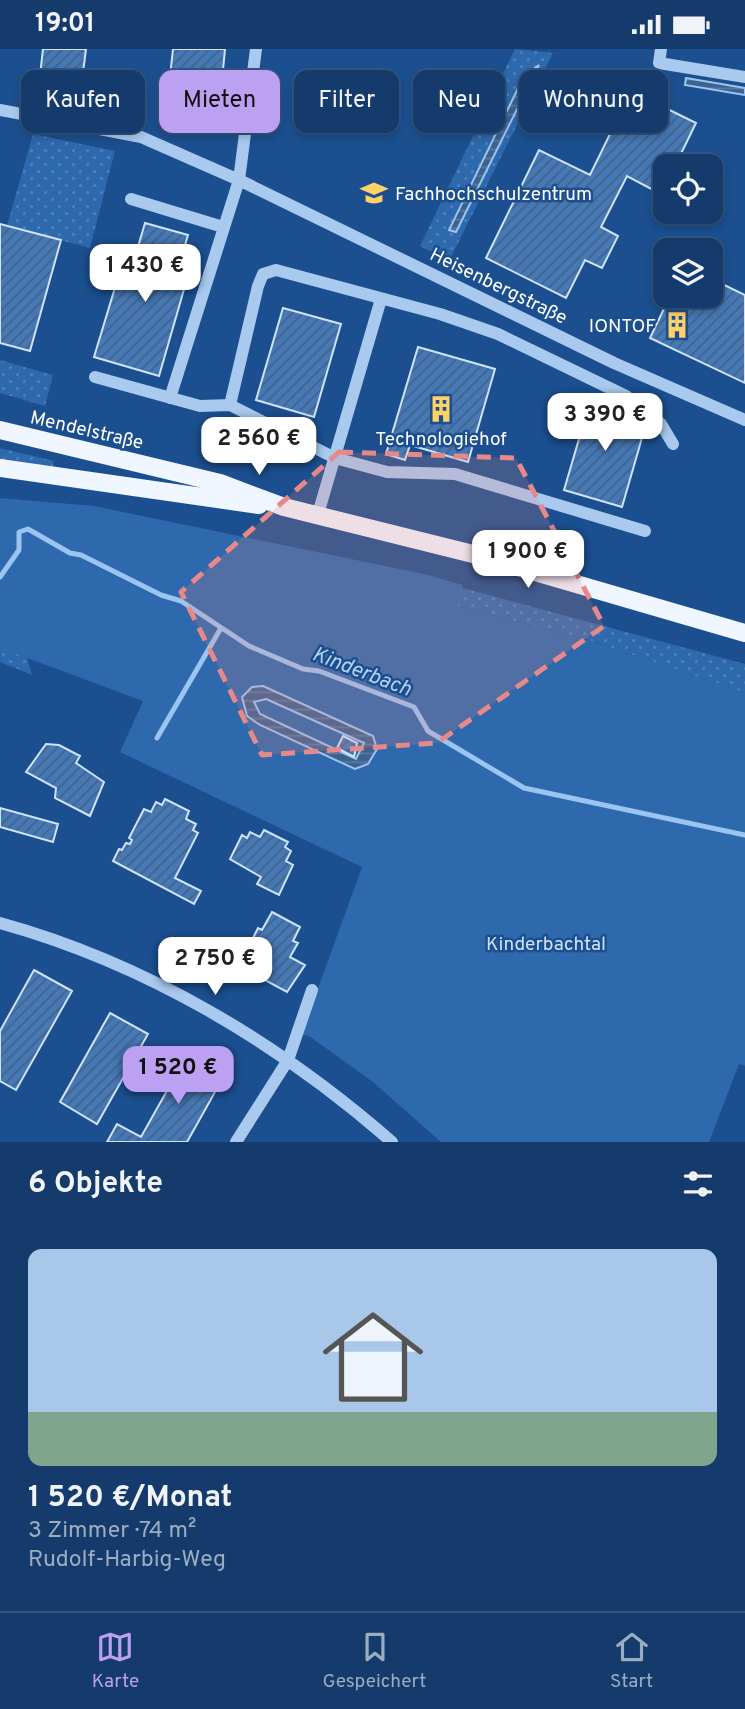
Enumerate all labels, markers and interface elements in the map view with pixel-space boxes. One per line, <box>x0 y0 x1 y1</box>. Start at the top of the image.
text: 19:01 <box>35 8 95 41</box>
chip: Kaufen <box>21 70 145 133</box>
chip: Mieten <box>159 70 280 133</box>
chip: Filter <box>294 70 399 133</box>
chip: Neu <box>413 70 505 133</box>
chip: Wohnung <box>519 70 668 133</box>
map controls <box>653 154 723 308</box>
button: locate <box>653 154 723 224</box>
school or university icon: Fachhochschulzentrum <box>359 178 389 208</box>
place label: Fachhochschulzentrum <box>395 183 592 207</box>
button: layers <box>653 238 723 308</box>
street label: Heisenbergstraße <box>425 243 571 330</box>
pin: 1 430 € <box>80 245 210 304</box>
text: 1 430 € <box>106 252 184 281</box>
building icon: IONTOF <box>662 310 692 340</box>
place label: IONTOF <box>589 315 656 339</box>
pin: 3 390 € <box>540 393 670 453</box>
building icon: Technologiehof <box>426 394 456 424</box>
text: 3 390 € <box>564 401 647 430</box>
street label: Mendelstraße <box>28 406 145 456</box>
pin: 2 560 € <box>194 417 324 477</box>
text: 2 560 € <box>217 425 301 454</box>
place label: Technologiehof <box>375 428 507 452</box>
pin: 1 900 € <box>463 531 593 590</box>
text: 1 900 € <box>488 538 568 567</box>
water label: Kinderbach <box>308 641 415 704</box>
park label: Kinderbachtal <box>486 933 606 957</box>
pin: 2 750 € <box>150 937 280 997</box>
text: 2 750 € <box>174 945 256 974</box>
pin: 1 520 € <box>113 1047 243 1106</box>
text: 1 520 € <box>139 1054 217 1083</box>
icon: filters <box>679 1165 717 1203</box>
text: 6 Objekte <box>28 1166 163 1203</box>
icon: home <box>310 1294 436 1420</box>
text: 1 520 €/Monat <box>28 1480 232 1517</box>
text: 3 Zimmer · 74 m² <box>28 1517 196 1546</box>
text: Rudolf-Harbig-Weg <box>28 1546 226 1575</box>
tab: Karte <box>92 1628 139 1694</box>
tab: Gespeichert <box>323 1628 426 1694</box>
tab: Start <box>610 1628 653 1694</box>

